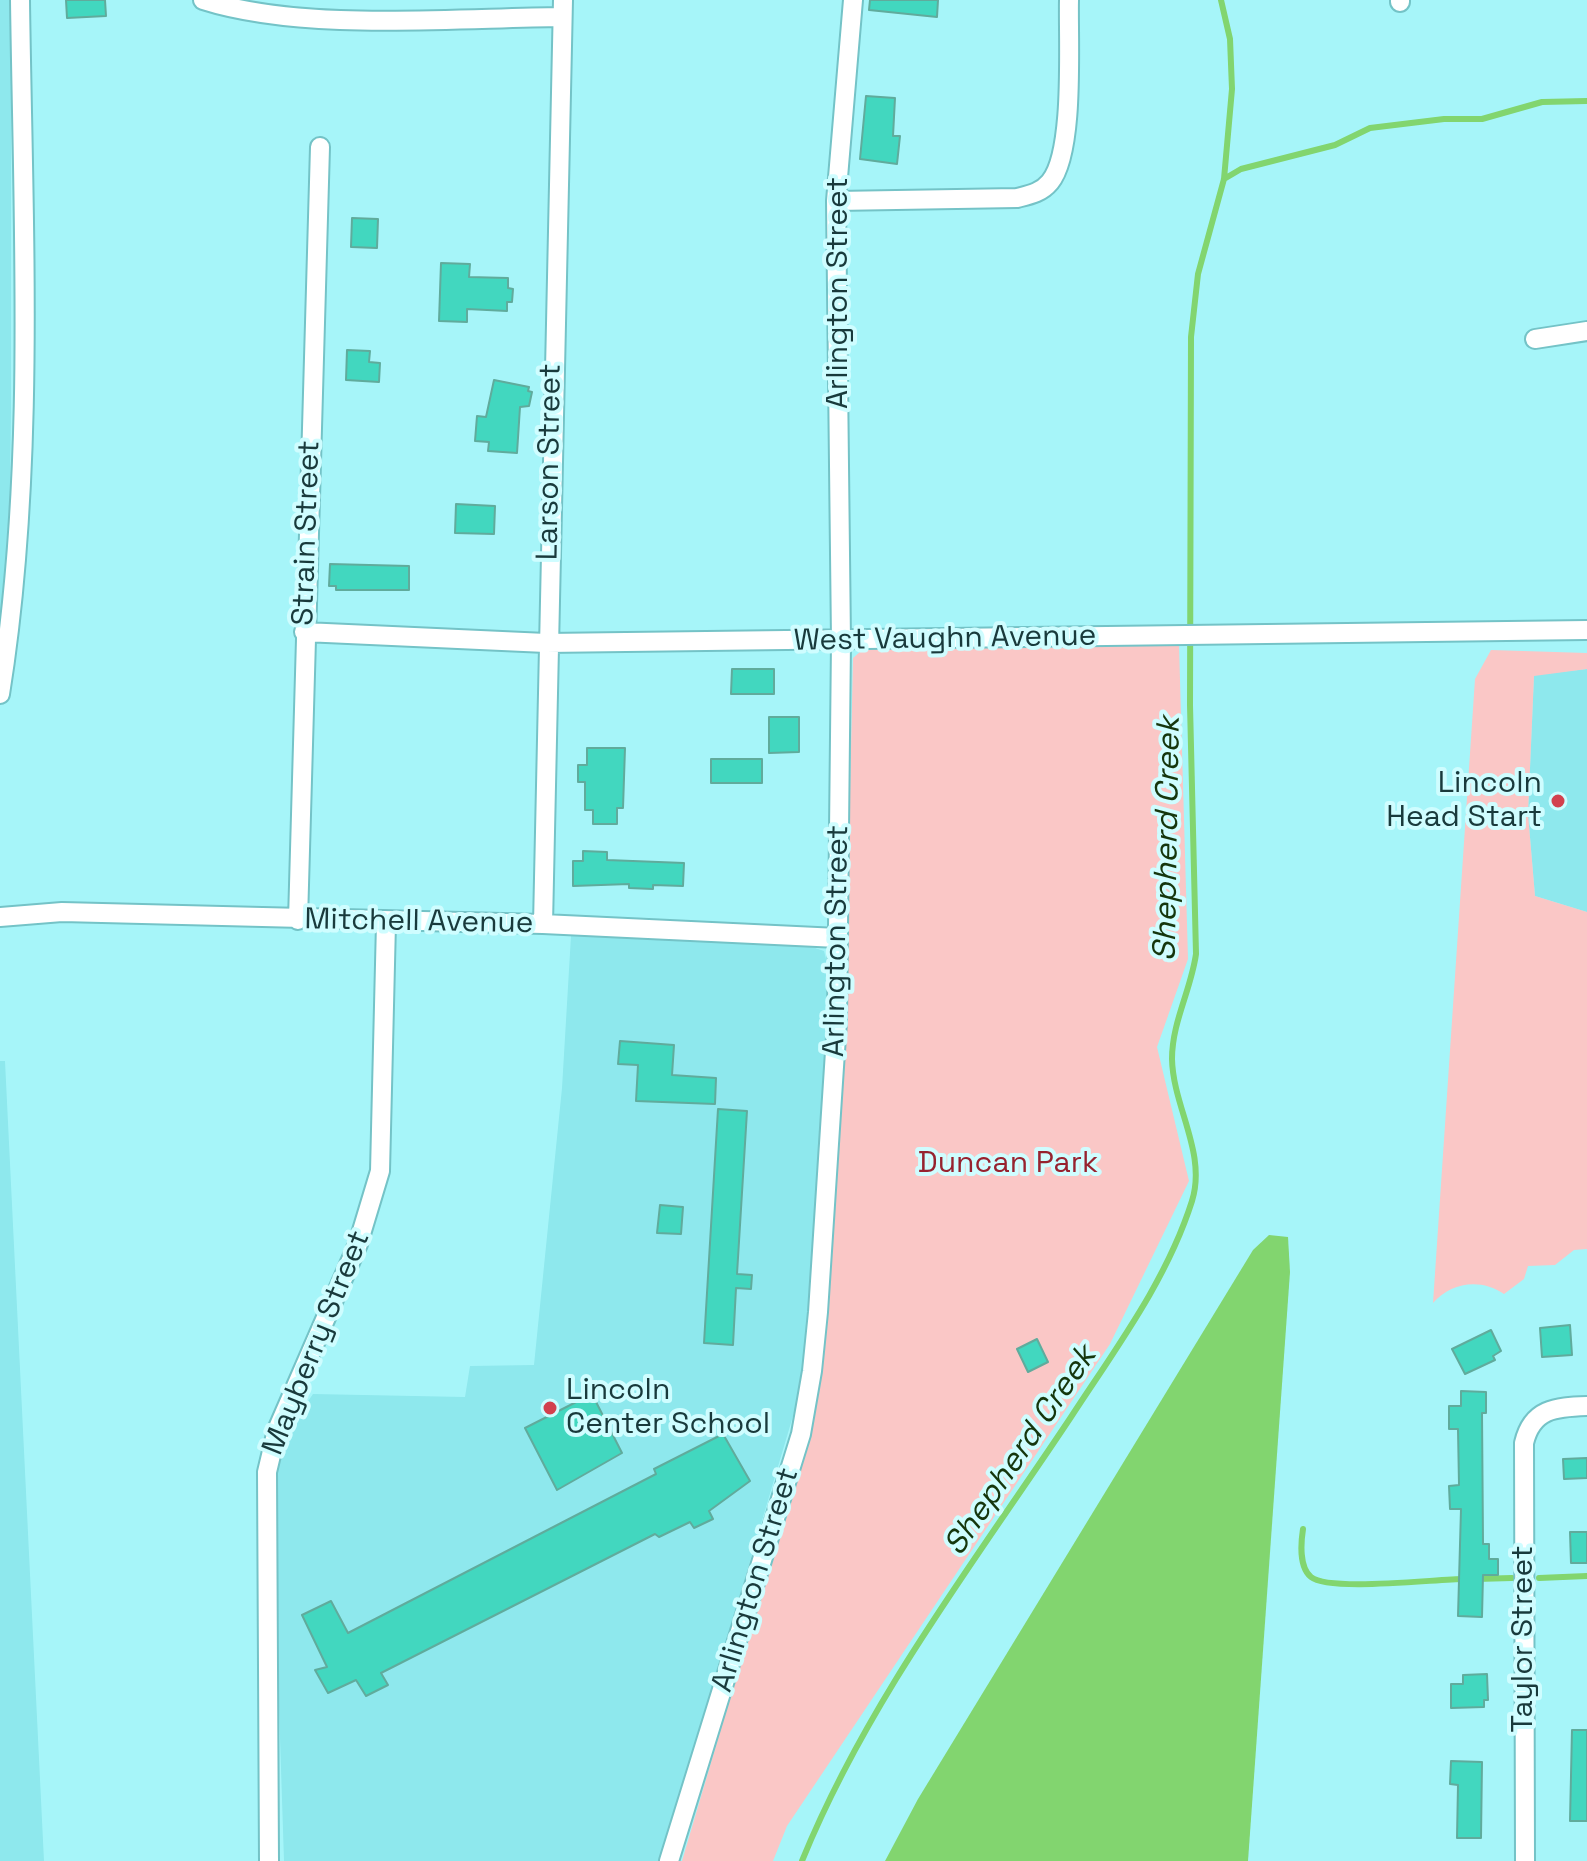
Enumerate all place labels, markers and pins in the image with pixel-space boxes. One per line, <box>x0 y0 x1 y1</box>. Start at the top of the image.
place label: Lincoln Head Start <box>1386 766 1542 836</box>
marker: Lincoln Head Start <box>1549 792 1567 810</box>
place label: Lincoln Center School <box>566 1373 770 1444</box>
marker: Lincoln Center School <box>541 1399 559 1417</box>

